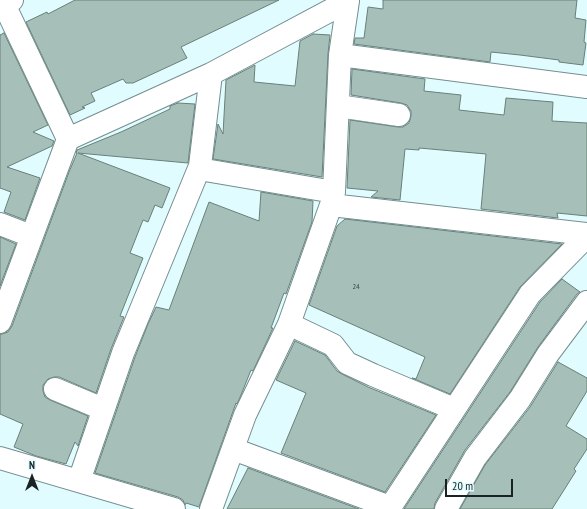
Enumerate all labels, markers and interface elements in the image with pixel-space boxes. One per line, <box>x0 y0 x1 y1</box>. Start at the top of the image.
house number: 24 <box>352 282 360 292</box>
north arrow <box>12 457 52 497</box>
text: N <box>29 458 35 472</box>
scale bar <box>447 471 515 497</box>
text: 20 m <box>452 478 473 493</box>

